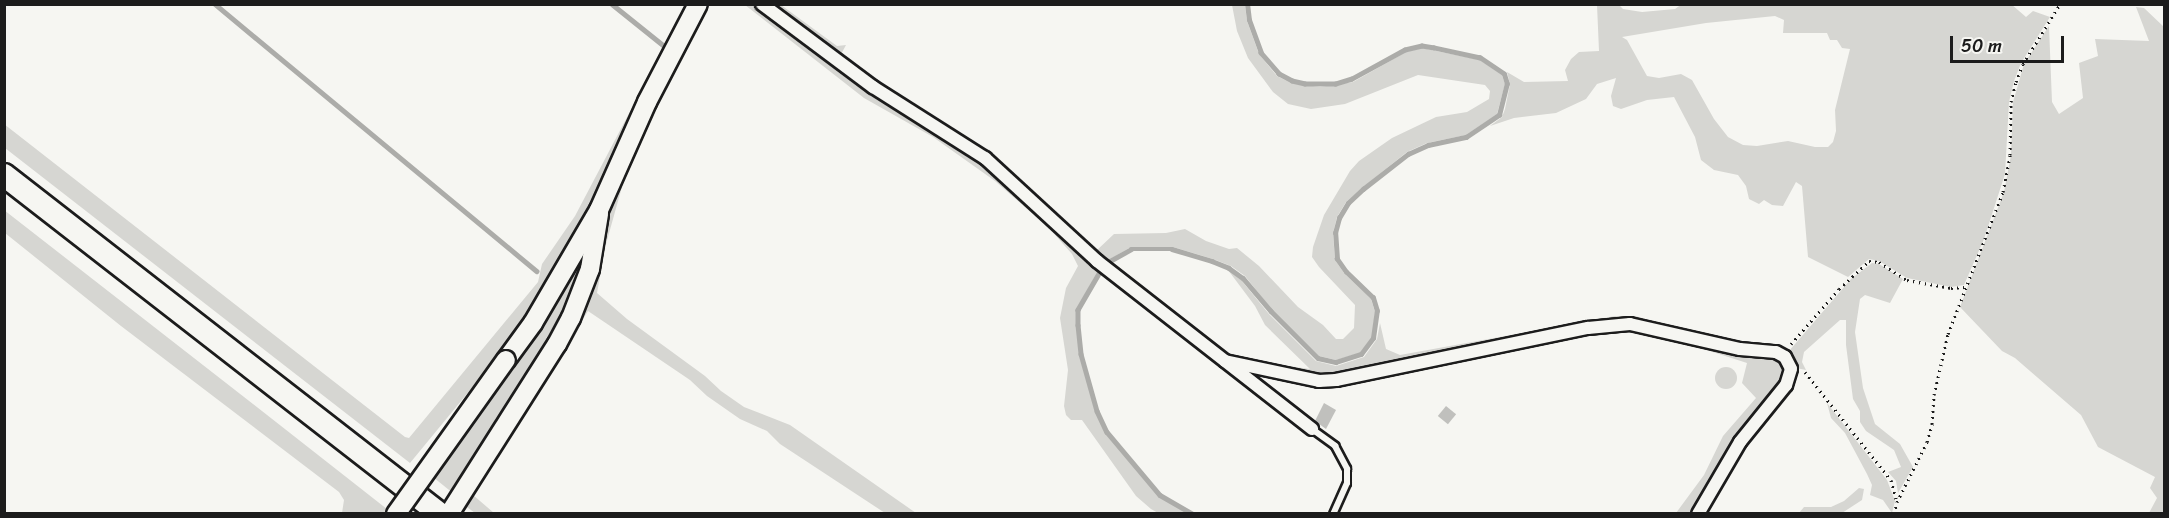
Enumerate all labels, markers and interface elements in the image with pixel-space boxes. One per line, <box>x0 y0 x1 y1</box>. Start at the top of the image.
scale bar <box>1953 24 2067 62</box>
text: 50 m <box>1961 30 2002 62</box>

